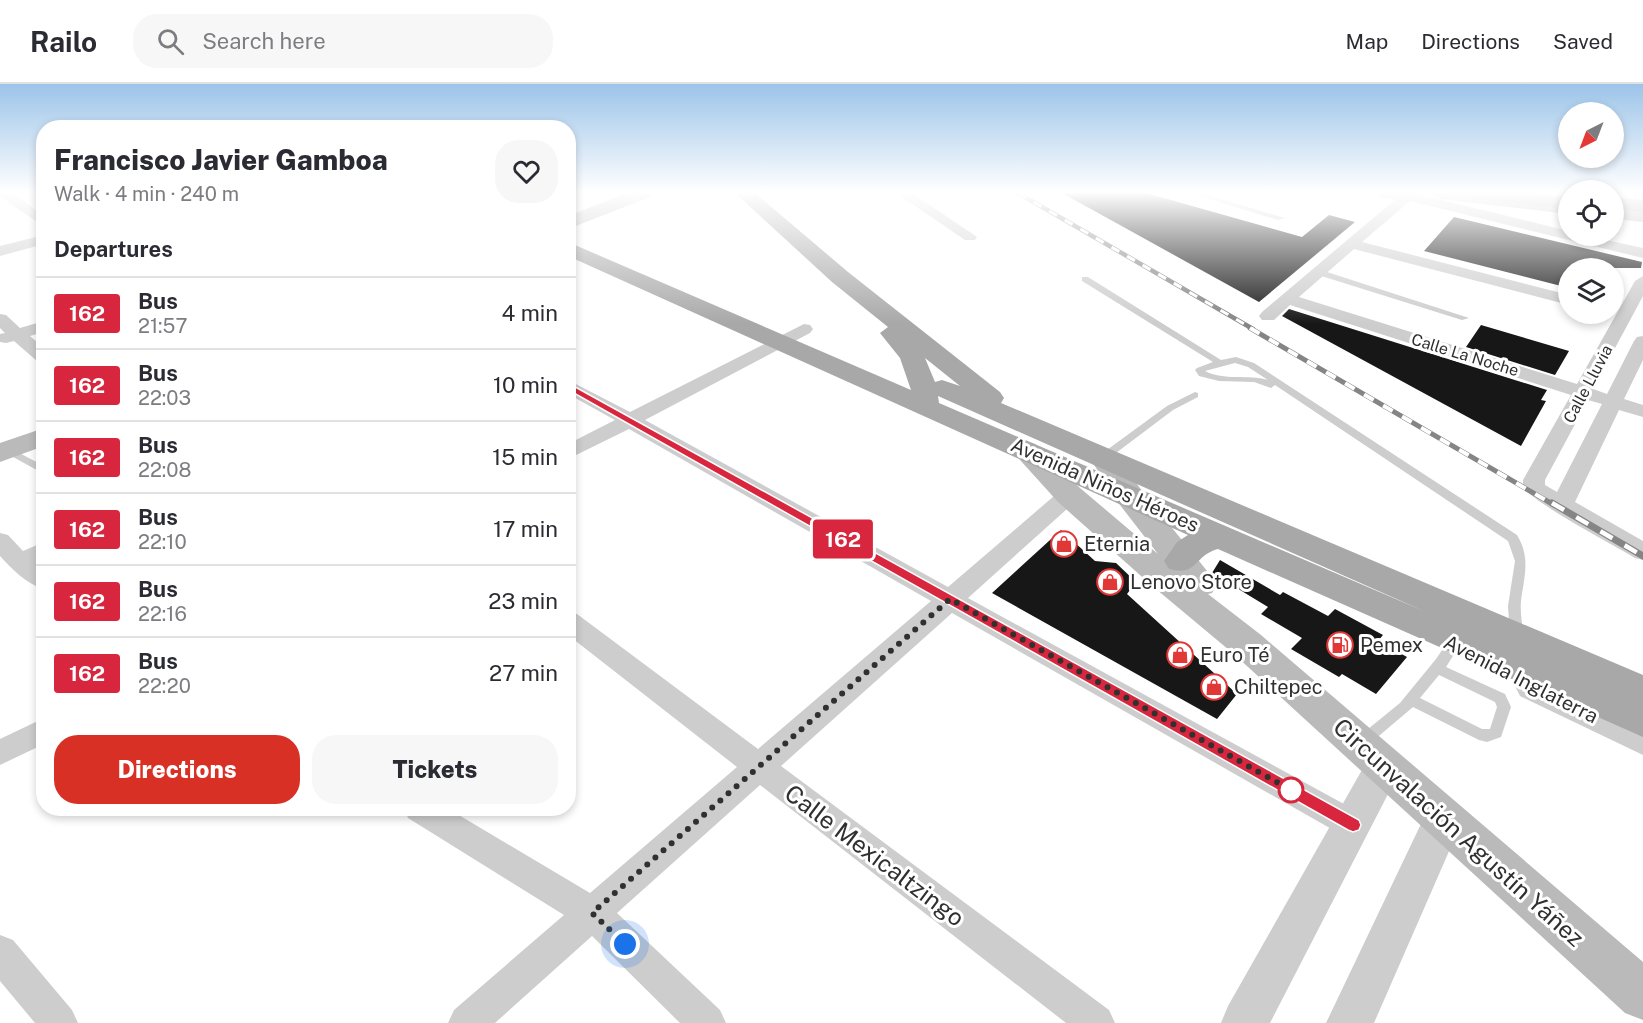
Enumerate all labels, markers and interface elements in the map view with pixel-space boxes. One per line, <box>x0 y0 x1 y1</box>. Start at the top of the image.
search box <box>133 14 553 68</box>
text: Railo <box>30 25 97 58</box>
icon: search <box>154 25 187 58</box>
text: Search here <box>202 28 326 54</box>
text: Map <box>1346 29 1388 54</box>
text: Directions <box>1421 29 1520 54</box>
text: Saved <box>1553 29 1613 54</box>
north arrow <box>1558 102 1624 168</box>
map controls <box>1558 102 1624 324</box>
button: heart <box>495 140 558 203</box>
text: Francisco Javier Gamboa <box>54 143 388 176</box>
button: locate <box>1558 180 1624 246</box>
text: Walk · 4 min · 240 m <box>54 182 239 206</box>
text: Departures <box>54 236 173 262</box>
button: layers <box>1558 258 1624 324</box>
text: Bus <box>138 288 178 314</box>
text: 4 min <box>502 300 558 326</box>
text: 162 <box>69 301 105 326</box>
text: 21:57 <box>138 314 187 338</box>
street label: Calle La Noche <box>1409 330 1521 380</box>
street label: Calle Lluvia <box>1560 342 1616 426</box>
text: Bus <box>138 360 178 386</box>
text: 10 min <box>493 372 558 398</box>
text: 162 <box>69 373 105 398</box>
text: 22:03 <box>138 386 191 410</box>
text: Bus <box>138 432 178 458</box>
street label: Avenida Niños Héroes <box>1007 433 1203 537</box>
text: 15 min <box>492 444 558 470</box>
text: 162 <box>69 445 105 470</box>
text: 22:08 <box>138 458 191 482</box>
text: Bus <box>138 504 178 530</box>
text: 17 min <box>493 516 558 542</box>
text: 162 <box>69 517 105 542</box>
line badge: 162 <box>808 520 878 558</box>
text: 162 <box>825 527 861 552</box>
shop icon: Eternia <box>1049 529 1079 559</box>
text: 22:10 <box>138 530 187 554</box>
place label: Eternia <box>1084 532 1150 556</box>
shop icon: Lenovo Store <box>1095 567 1125 597</box>
place label: Lenovo Store <box>1130 570 1252 594</box>
text: Bus <box>138 576 178 602</box>
text: 23 min <box>488 588 558 614</box>
text: 162 <box>69 589 105 614</box>
text: 22:16 <box>138 602 187 626</box>
fuel station icon: Pemex <box>1325 630 1355 660</box>
street label: Avenida Inglaterra <box>1440 630 1602 728</box>
place label: Pemex <box>1360 633 1423 657</box>
shop icon: Euro Té <box>1165 640 1195 670</box>
place label: Euro Té <box>1200 643 1270 667</box>
text: Bus <box>138 648 178 674</box>
text: 27 min <box>489 660 558 686</box>
text: 162 <box>69 661 105 686</box>
shop icon: Chiltepec <box>1199 672 1229 702</box>
text: 22:20 <box>138 674 191 698</box>
place label: Chiltepec <box>1234 675 1323 699</box>
street label: Circunvalación Agustín Yáñez <box>1328 712 1590 952</box>
button: Directions <box>54 735 300 804</box>
button: Tickets <box>312 735 558 804</box>
unlabelled marker <box>1278 777 1304 803</box>
street label: Calle Mexicaltzingo <box>780 778 970 932</box>
your location <box>610 929 640 959</box>

